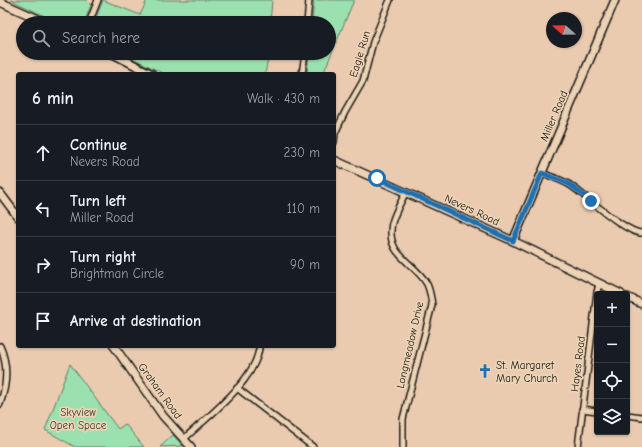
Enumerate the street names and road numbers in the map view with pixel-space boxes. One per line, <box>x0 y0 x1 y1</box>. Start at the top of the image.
street label: Eagle Run <box>347 29 373 79</box>
street label: Miller Road <box>537 89 571 143</box>
street label: Nevers Road <box>443 192 502 228</box>
street label: Longmeadow Drive <box>394 300 426 390</box>
street label: Hayes Road <box>568 335 588 393</box>
street label: Graham Road <box>135 361 185 422</box>

